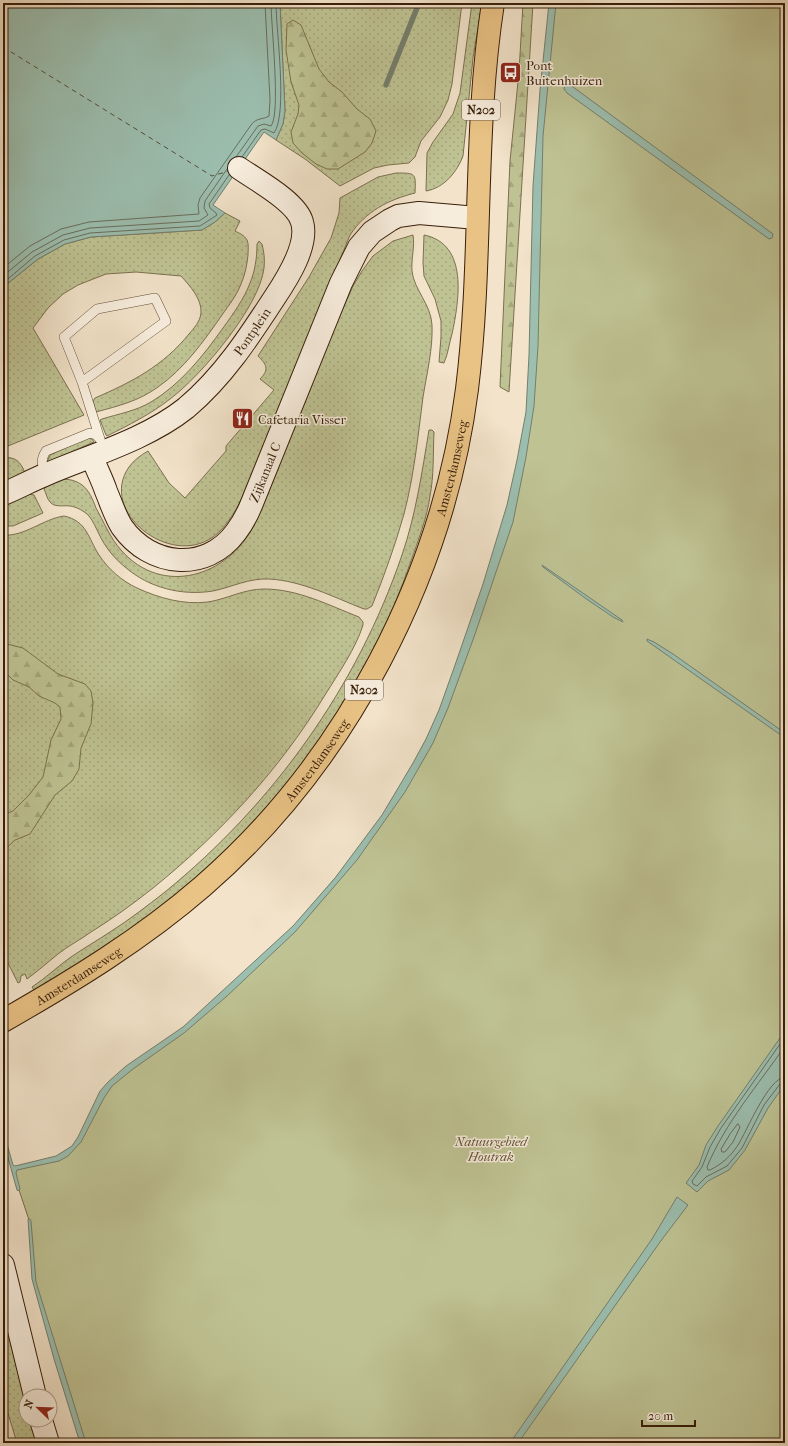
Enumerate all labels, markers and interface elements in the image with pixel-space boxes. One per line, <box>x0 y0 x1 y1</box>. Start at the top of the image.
place label: Pont Buitenhuizen <box>526 58 603 88</box>
bus stop icon: Pont Buitenhuizen <box>497 59 523 85</box>
road number: N202 <box>462 100 500 120</box>
street label: Pontplein <box>230 305 274 358</box>
restaurant icon: Cafetaria Visser <box>229 406 255 432</box>
place label: Cafetaria Visser <box>258 412 346 427</box>
street label: Amsterdamseweg <box>432 418 470 519</box>
street label: Zijkanaal C <box>246 440 283 504</box>
road number: N202 <box>345 680 383 700</box>
street label: Amsterdamseweg <box>281 715 352 805</box>
street label: Amsterdamseweg <box>32 943 125 1009</box>
park label: Natuurgebied Houtrak <box>454 1134 529 1164</box>
north arrow <box>18 1388 58 1428</box>
text: N <box>22 1397 37 1411</box>
scale bar <box>642 1402 695 1428</box>
text: 20 m <box>648 1409 673 1423</box>

